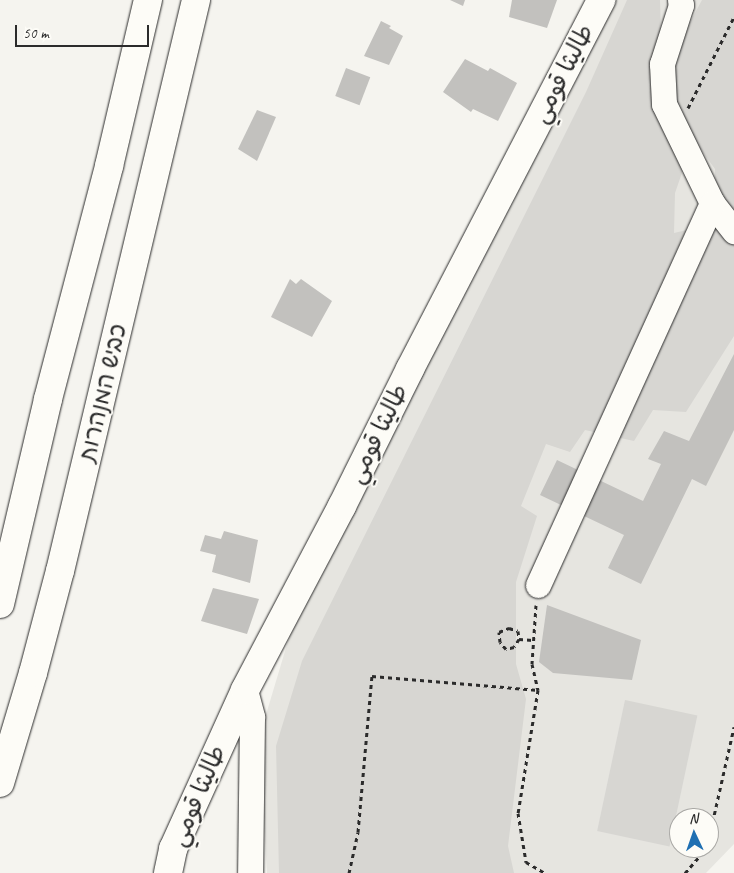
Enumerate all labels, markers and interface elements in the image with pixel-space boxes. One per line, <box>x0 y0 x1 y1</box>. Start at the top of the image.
scale bar <box>18 15 151 47</box>
street label: طاليثا قومي <box>526 20 600 128</box>
text: 50 m <box>23 24 49 43</box>
street label: כביש המנהרות <box>73 321 133 465</box>
street label: طاليثا قومي <box>342 380 414 488</box>
street label: طاليثا قومي <box>164 741 232 851</box>
north arrow <box>669 808 719 858</box>
text: N <box>688 810 698 827</box>

